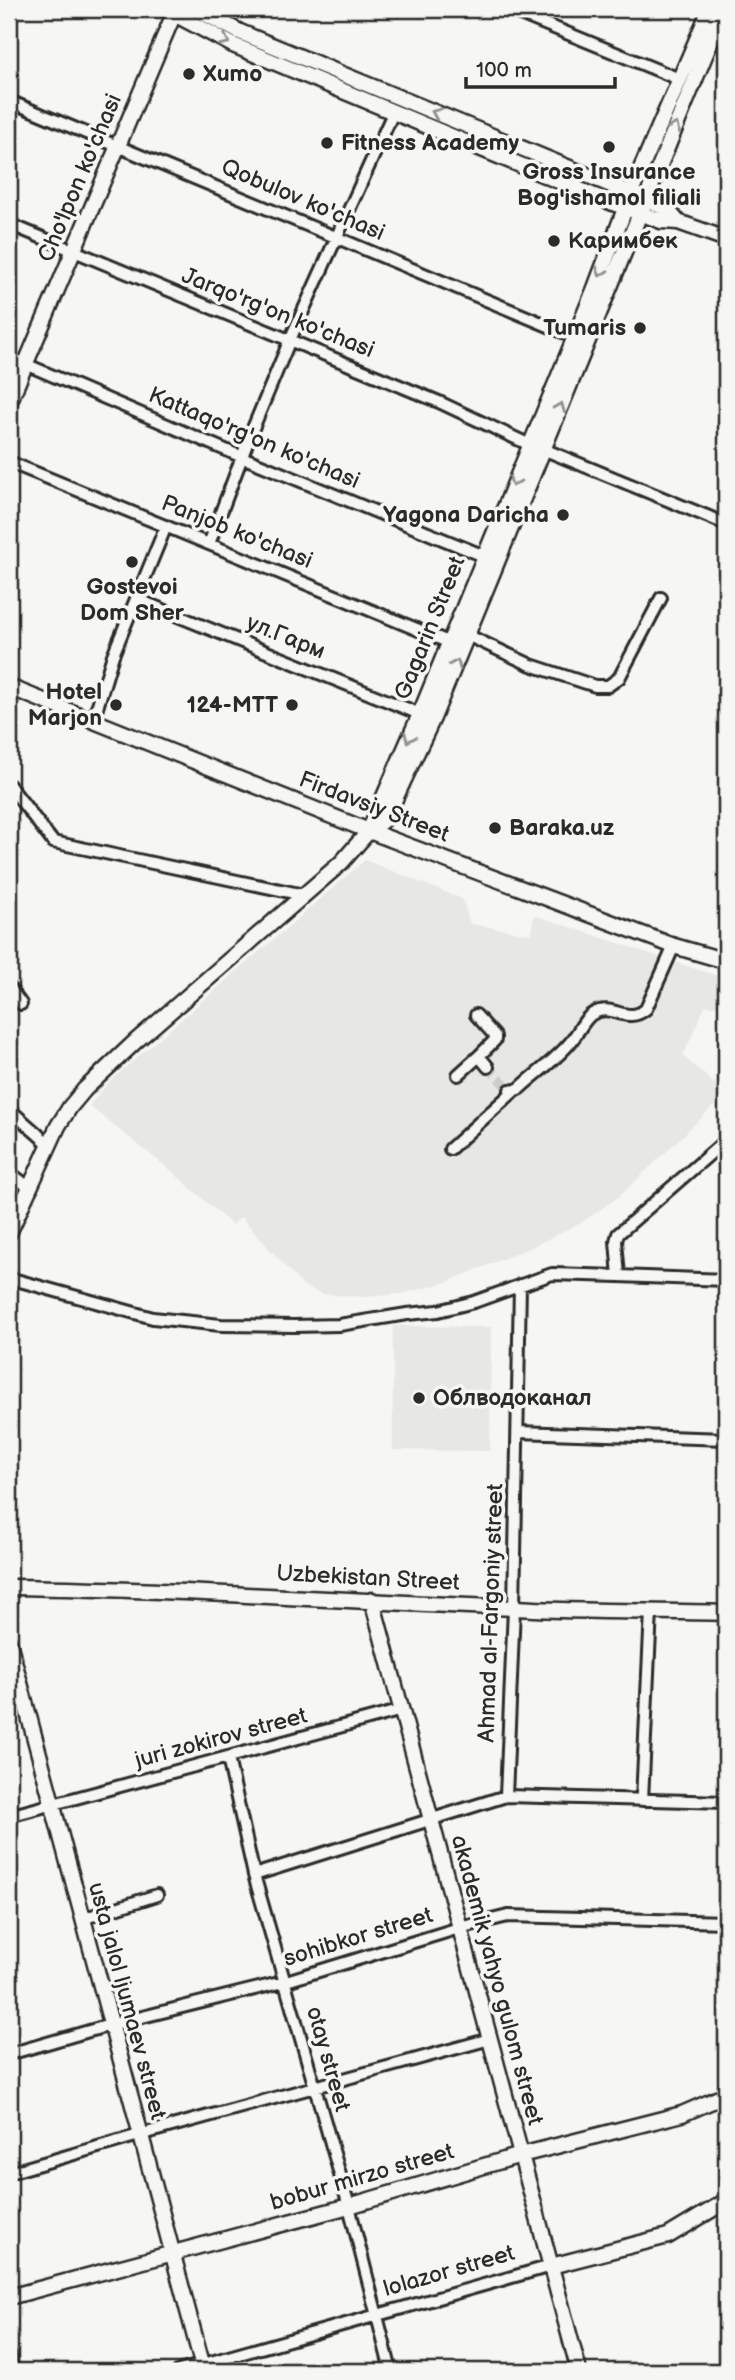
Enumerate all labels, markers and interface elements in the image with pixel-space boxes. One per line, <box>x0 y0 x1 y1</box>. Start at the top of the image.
one-way arrow <box>218 32 230 46</box>
scale bar <box>466 46 614 90</box>
text: 100 m <box>476 58 532 83</box>
place label: Xumo <box>203 60 262 88</box>
marker: Xumo <box>181 66 197 82</box>
street label: Cho'lpon ko'chasi <box>32 90 128 266</box>
one-way arrow <box>430 108 442 122</box>
one-way arrow <box>666 122 680 134</box>
place label: Fitness Academy <box>341 129 519 157</box>
marker: Fitness Academy <box>319 135 335 151</box>
marker: Gross Insurance Bog'ishamol filiali <box>601 139 617 155</box>
street label: Qobulov ko'chasi <box>217 153 389 247</box>
place label: Gross Insurance Bog'ishamol filiali <box>517 158 701 212</box>
place label: Каримбек <box>568 227 678 255</box>
marker: Каримбек <box>546 233 562 249</box>
street label: Jarqo'rg'on ko'chasi <box>178 262 378 364</box>
one-way arrow <box>595 265 609 277</box>
place label: Tumaris <box>543 314 626 342</box>
marker: Tumaris <box>632 320 648 336</box>
street label: Kattaqo'rg'on ko'chasi <box>144 381 364 495</box>
one-way arrow <box>552 402 566 414</box>
one-way arrow <box>509 476 523 488</box>
street label: Panjob ko'chasi <box>157 489 317 575</box>
place label: Yagona Daricha <box>383 501 549 529</box>
marker: Yagona Daricha <box>555 507 571 523</box>
street label: Gagarin Street <box>389 552 471 704</box>
marker: Gostevoi Dom Sher <box>124 554 140 570</box>
place label: Gostevoi Dom Sher <box>80 573 185 627</box>
street label: ул.Гарм <box>242 609 330 665</box>
one-way arrow <box>447 659 461 671</box>
place label: Hotel Marjon <box>28 678 102 732</box>
place label: 124-MTT <box>186 691 278 719</box>
marker: Hotel Marjon <box>108 697 124 713</box>
marker: 124-MTT <box>284 697 300 713</box>
one-way arrow <box>403 731 417 743</box>
street label: Firdavsiy Street <box>295 765 453 849</box>
place label: Baraka.uz <box>509 814 614 842</box>
marker: Baraka.uz <box>487 820 503 836</box>
place label: Облводоканал <box>433 1384 591 1412</box>
marker: Облводоканал <box>411 1390 427 1406</box>
street label: Ahmad al-Fargoniy street <box>472 1483 510 1743</box>
street label: Uzbekistan Street <box>276 1559 460 1597</box>
street label: juri zokirov street <box>131 1702 310 1775</box>
street label: akademik yahyo gulom street <box>445 1832 549 2128</box>
street label: usta jalol ljumaev street <box>82 1879 172 2123</box>
street label: sohibkor street <box>280 1901 436 1973</box>
street label: otay street <box>300 2003 356 2115</box>
street label: bobur mirzo street <box>267 2137 457 2217</box>
street label: lolazor street <box>380 2239 518 2303</box>

